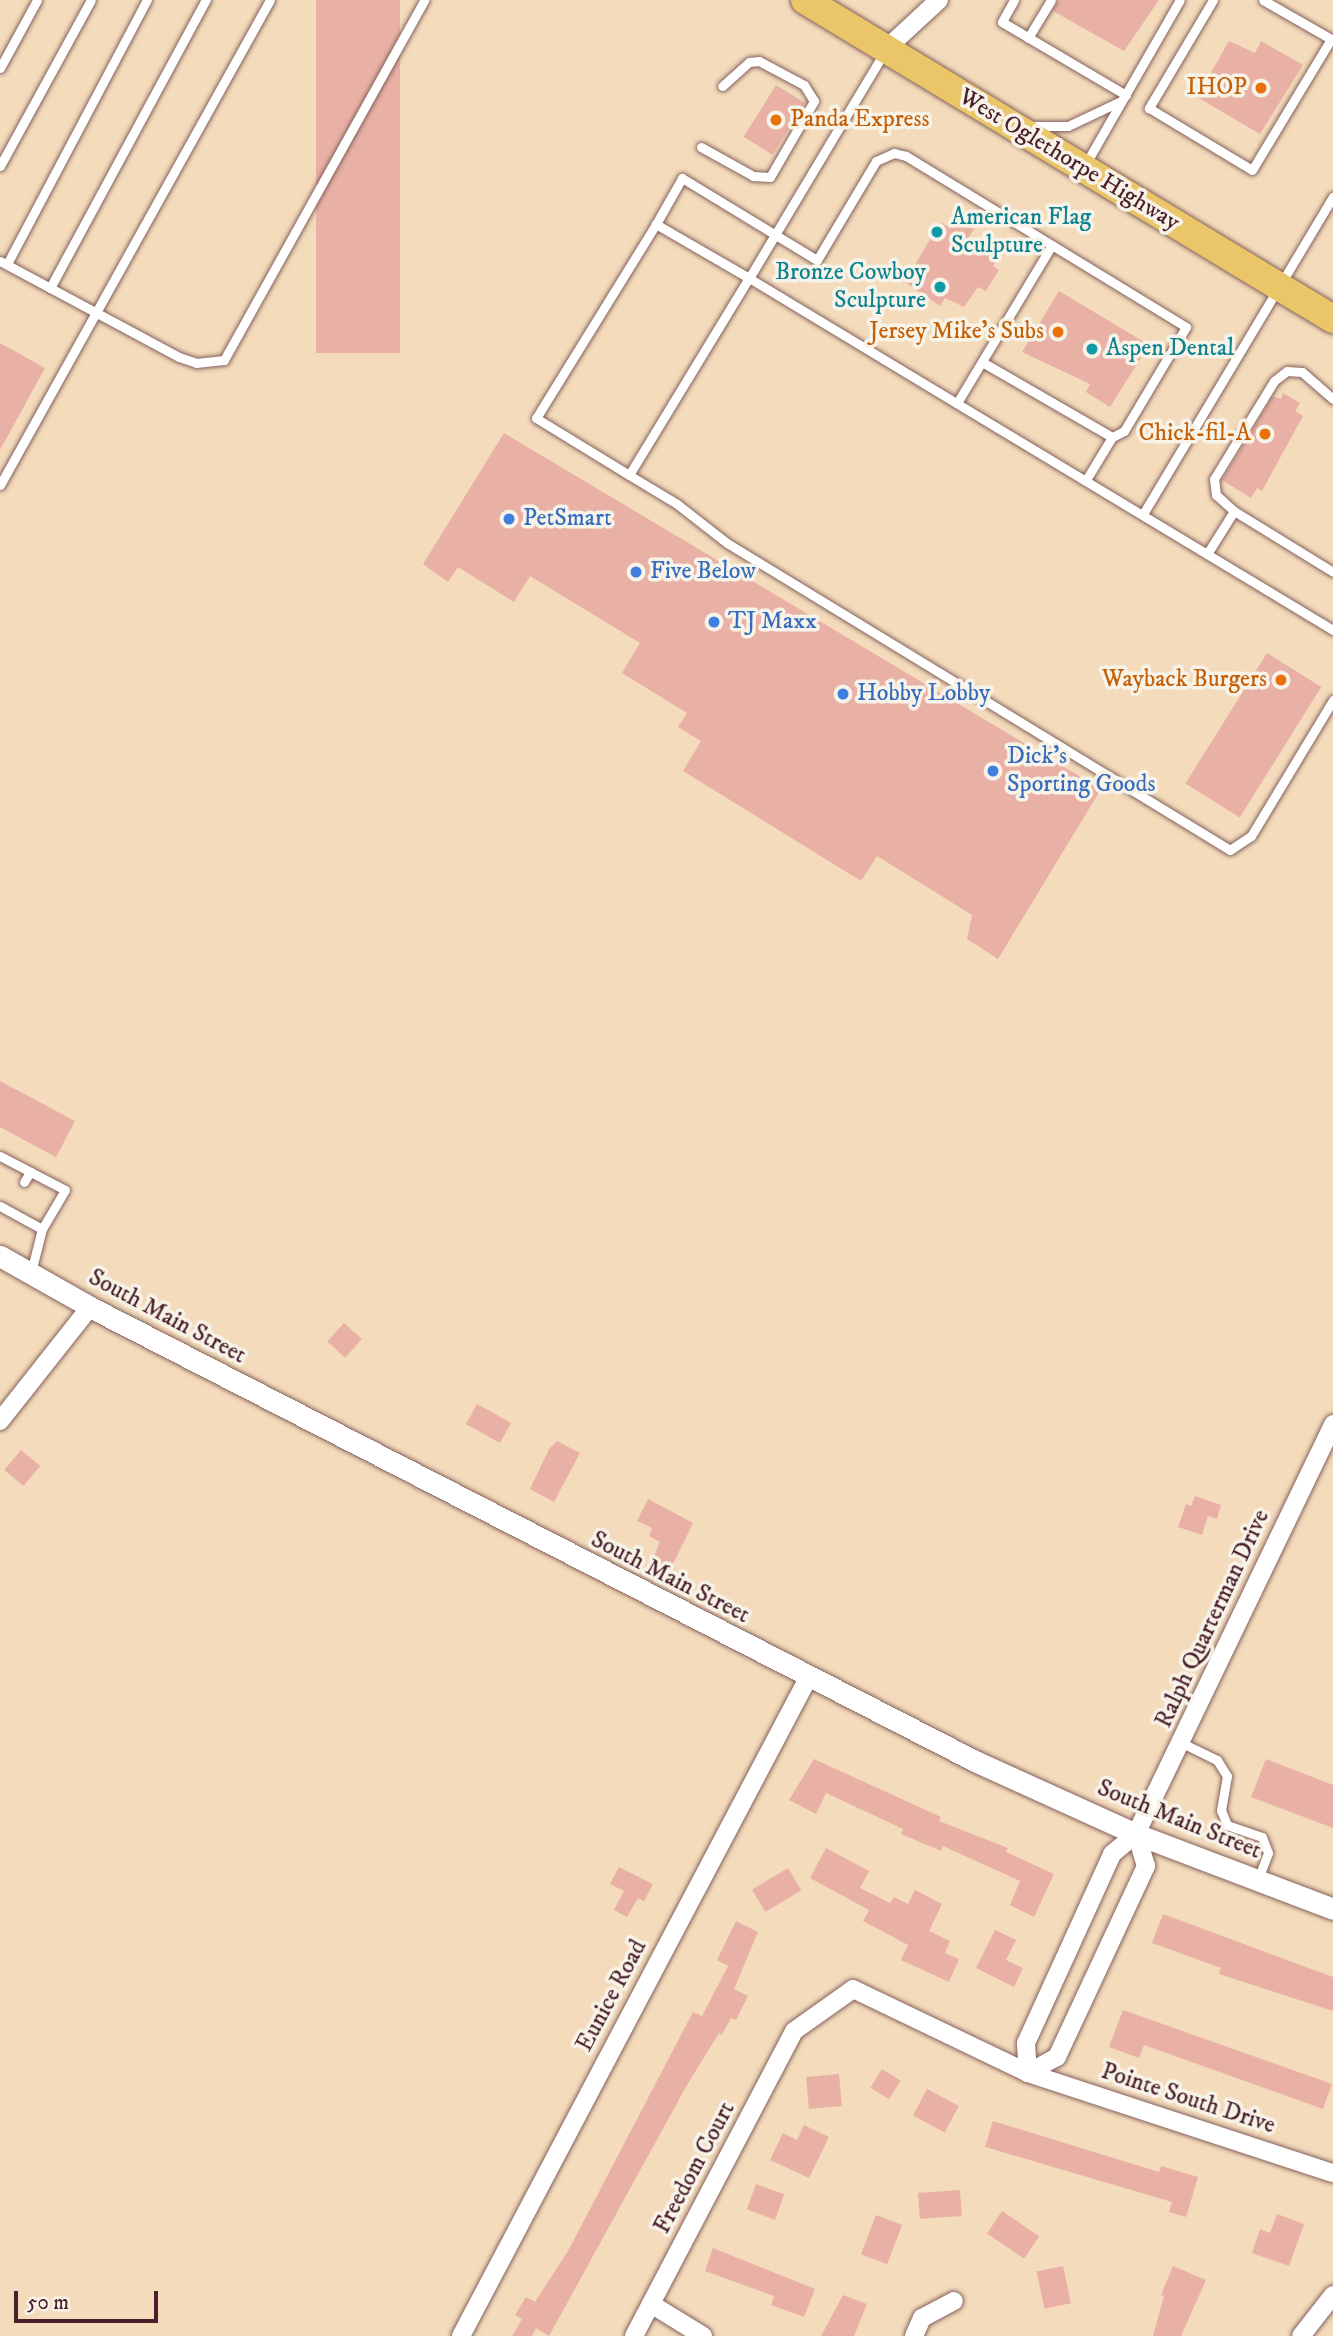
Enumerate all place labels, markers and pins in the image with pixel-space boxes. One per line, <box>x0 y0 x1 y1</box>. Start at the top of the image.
place label: IHOP <box>1187 74 1247 102</box>
marker: IHOP <box>1253 80 1269 96</box>
place label: Panda Express <box>790 106 930 134</box>
marker: Panda Express <box>768 112 784 128</box>
place label: American Flag Sculpture <box>951 204 1091 260</box>
marker: American Flag Sculpture <box>929 224 945 240</box>
place label: Bronze Cowboy Sculpture <box>775 259 926 315</box>
marker: Bronze Cowboy Sculpture <box>932 279 948 295</box>
place label: Jersey Mike's Subs <box>869 318 1044 346</box>
marker: Jersey Mike's Subs <box>1050 324 1066 340</box>
place label: Aspen Dental <box>1106 335 1234 363</box>
marker: Aspen Dental <box>1084 341 1100 357</box>
place label: Chick-fil-A <box>1139 420 1251 448</box>
marker: Chick-fil-A <box>1257 426 1273 442</box>
place label: PetSmart <box>523 505 612 533</box>
marker: PetSmart <box>501 511 517 527</box>
place label: Five Below <box>650 558 756 586</box>
marker: Five Below <box>628 564 644 580</box>
place label: TJ Maxx <box>728 608 817 636</box>
marker: TJ Maxx <box>706 614 722 630</box>
place label: Wayback Burgers <box>1102 666 1267 694</box>
marker: Wayback Burgers <box>1273 672 1289 688</box>
place label: Hobby Lobby <box>857 680 990 708</box>
marker: Hobby Lobby <box>835 686 851 702</box>
place label: Dick's Sporting Goods <box>1007 743 1156 799</box>
marker: Dick's Sporting Goods <box>985 763 1001 779</box>

